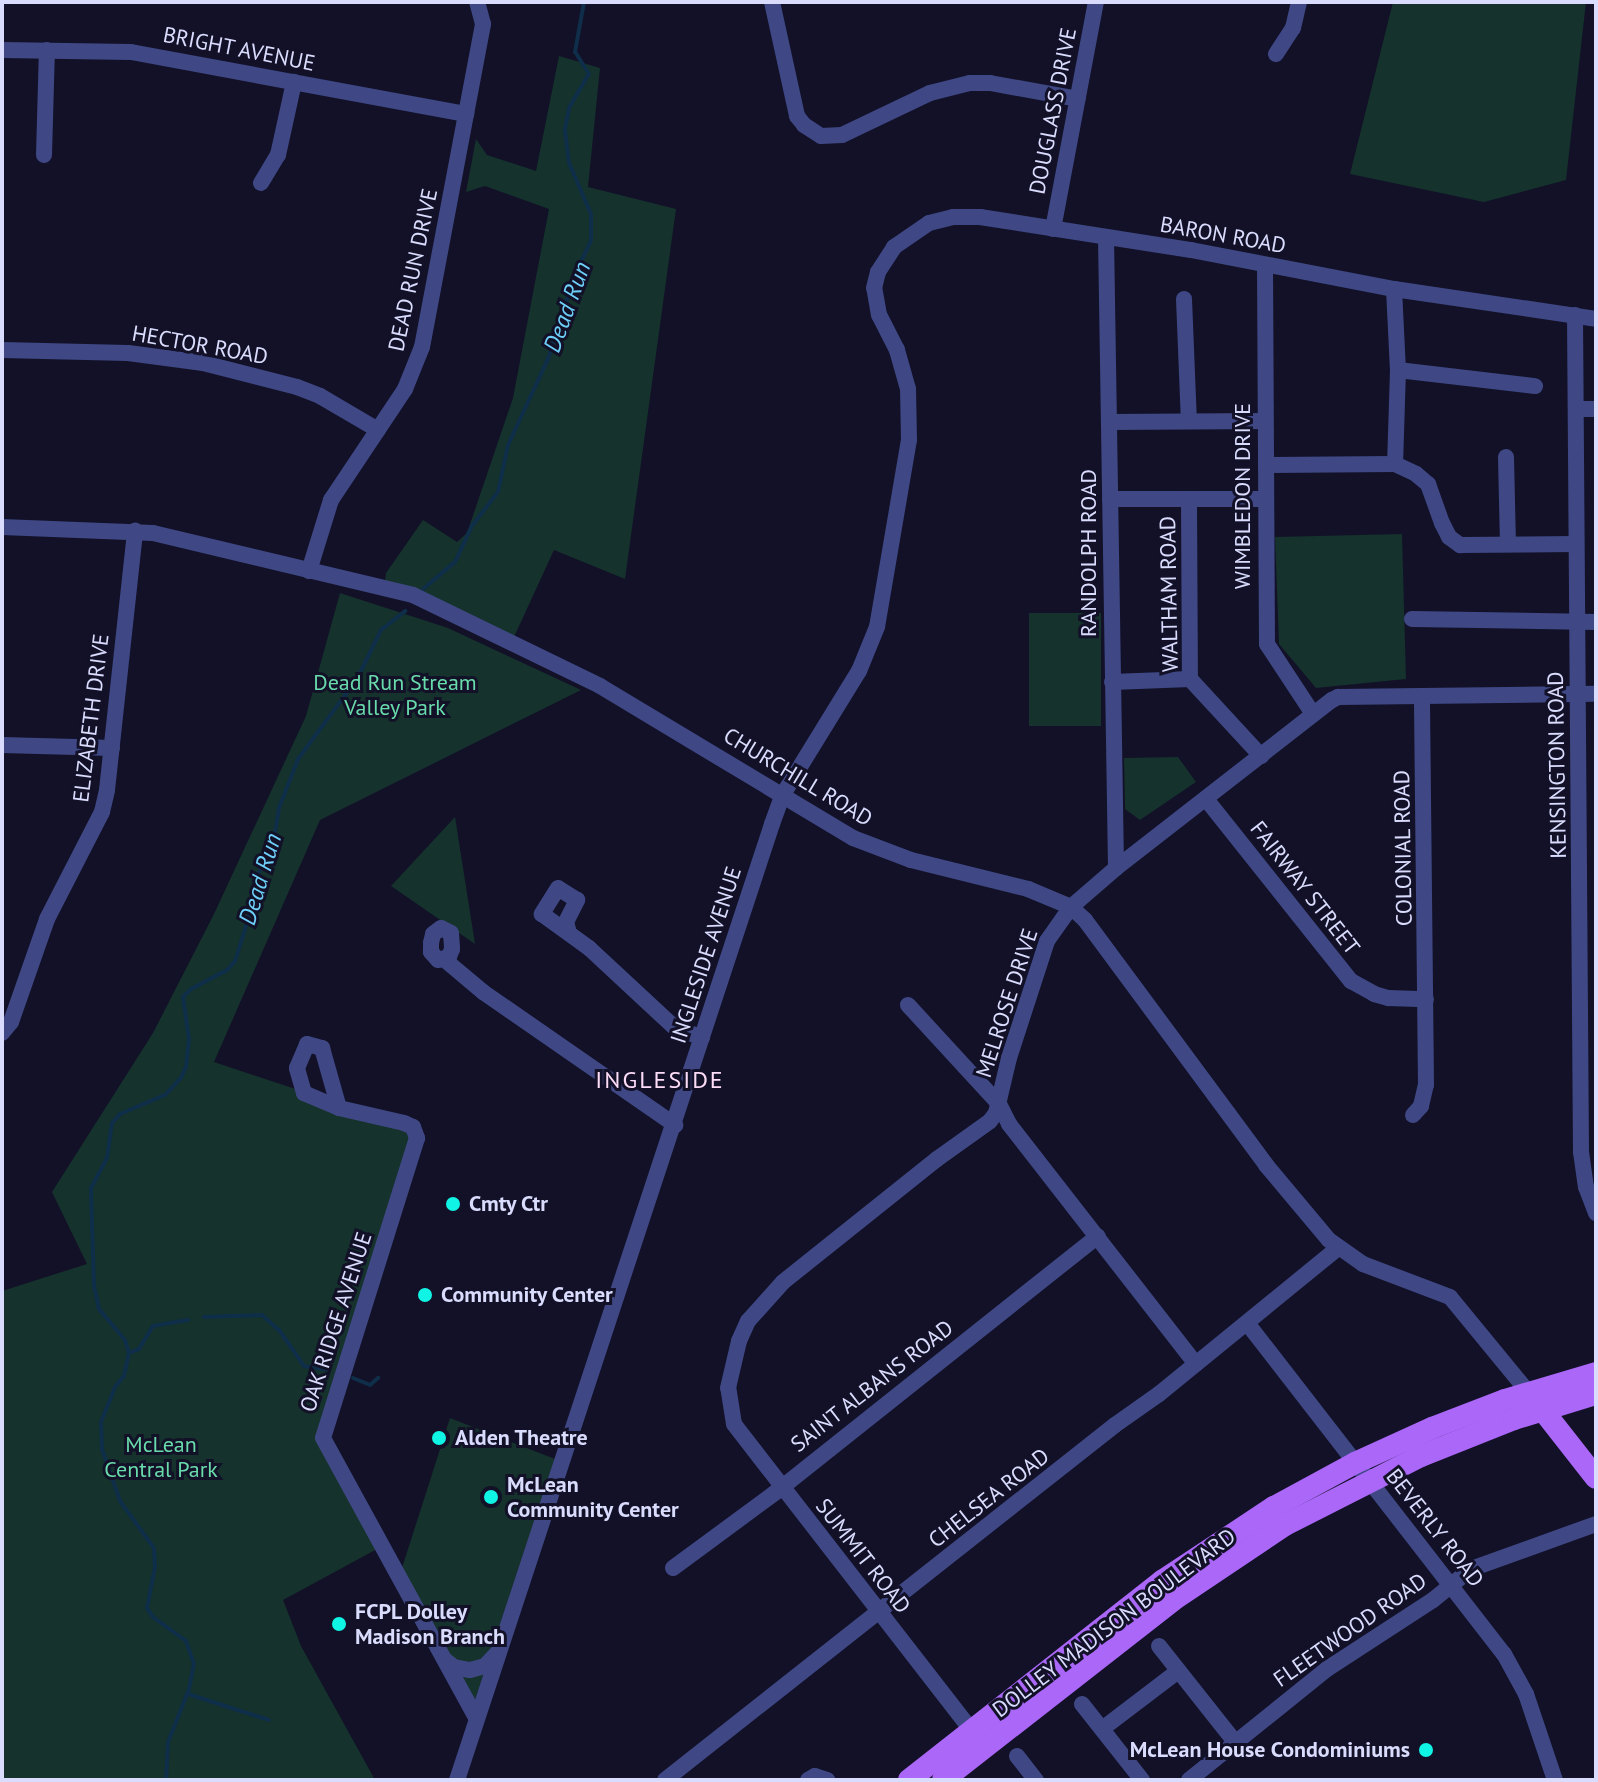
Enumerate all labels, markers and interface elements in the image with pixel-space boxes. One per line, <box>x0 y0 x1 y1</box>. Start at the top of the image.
street label: BRIGHT AVENUE <box>160 21 318 77</box>
street label: DOUGLASS DRIVE <box>1024 26 1082 196</box>
street label: DEAD RUN DRIVE <box>383 186 443 354</box>
street label: BARON ROAD <box>1158 211 1288 259</box>
water label: Dead Run <box>537 258 597 356</box>
street label: HECTOR ROAD <box>130 320 270 370</box>
street label: WIMBLEDON DRIVE <box>1230 403 1256 589</box>
street label: RANDOLPH ROAD <box>1076 469 1102 637</box>
street label: WALTHAM ROAD <box>1154 516 1184 672</box>
street label: ELIZABETH DRIVE <box>68 632 114 804</box>
park label: Dead Run Stream Valley Park <box>313 669 477 720</box>
street label: KENSINGTON ROAD <box>1542 671 1572 859</box>
street label: CHURCHILL ROAD <box>718 722 878 832</box>
street label: COLONIAL ROAD <box>1388 769 1418 927</box>
street label: FAIRWAY STREET <box>1244 816 1366 960</box>
water label: Dead Run <box>232 830 288 928</box>
street label: INGLESIDE AVENUE <box>665 863 747 1047</box>
street label: MELROSE DRIVE <box>970 925 1044 1081</box>
district label: INGLESIDE <box>595 1066 725 1094</box>
place label: Cmty Ctr <box>469 1191 549 1217</box>
marker: Cmty Ctr <box>444 1195 462 1213</box>
street label: OAK RIDGE AVENUE <box>294 1228 378 1416</box>
place label: Community Center <box>441 1282 614 1308</box>
marker: Community Center <box>416 1286 434 1304</box>
street label: SAINT ALBANS ROAD <box>785 1314 959 1458</box>
place label: Alden Theatre <box>455 1425 589 1451</box>
marker: Alden Theatre <box>430 1429 448 1447</box>
park label: McLean Central Park <box>104 1431 218 1482</box>
street label: CHELSEA ROAD <box>923 1442 1055 1554</box>
street label: BEVERLY ROAD <box>1381 1463 1489 1593</box>
place label: McLean Community Center <box>507 1471 680 1522</box>
marker: McLean Community Center <box>482 1488 500 1506</box>
street label: SUMMIT ROAD <box>810 1493 916 1619</box>
street label: DOLLEY MADISON BOULEVARD <box>987 1523 1241 1723</box>
street label: FLEETWOOD ROAD <box>1268 1567 1432 1693</box>
place label: FCPL Dolley Madison Branch <box>355 1598 505 1650</box>
marker: FCPL Dolley Madison Branch <box>330 1615 348 1633</box>
place label: McLean House Condominiums <box>1129 1737 1410 1763</box>
marker: McLean House Condominiums <box>1417 1741 1435 1759</box>

